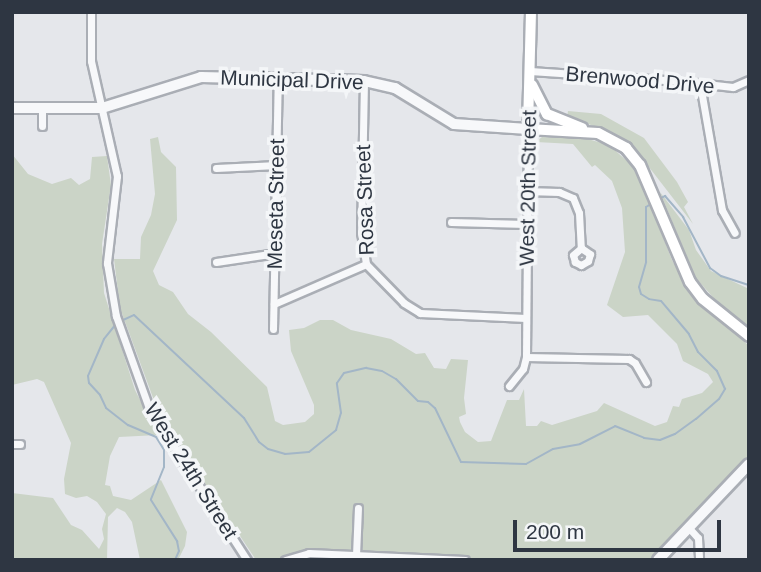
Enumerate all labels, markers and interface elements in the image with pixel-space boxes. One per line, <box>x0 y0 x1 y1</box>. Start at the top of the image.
street label: Brenwood Drive <box>564 61 716 99</box>
street label: Municipal Drive <box>220 65 364 95</box>
street label: West 20th Street <box>514 110 542 266</box>
street label: Meseta Street <box>262 138 290 270</box>
street label: Rosa Street <box>350 144 380 256</box>
street label: West 24th Street <box>139 398 243 544</box>
scale bar <box>516 505 724 550</box>
text: 200 m <box>526 520 584 543</box>

